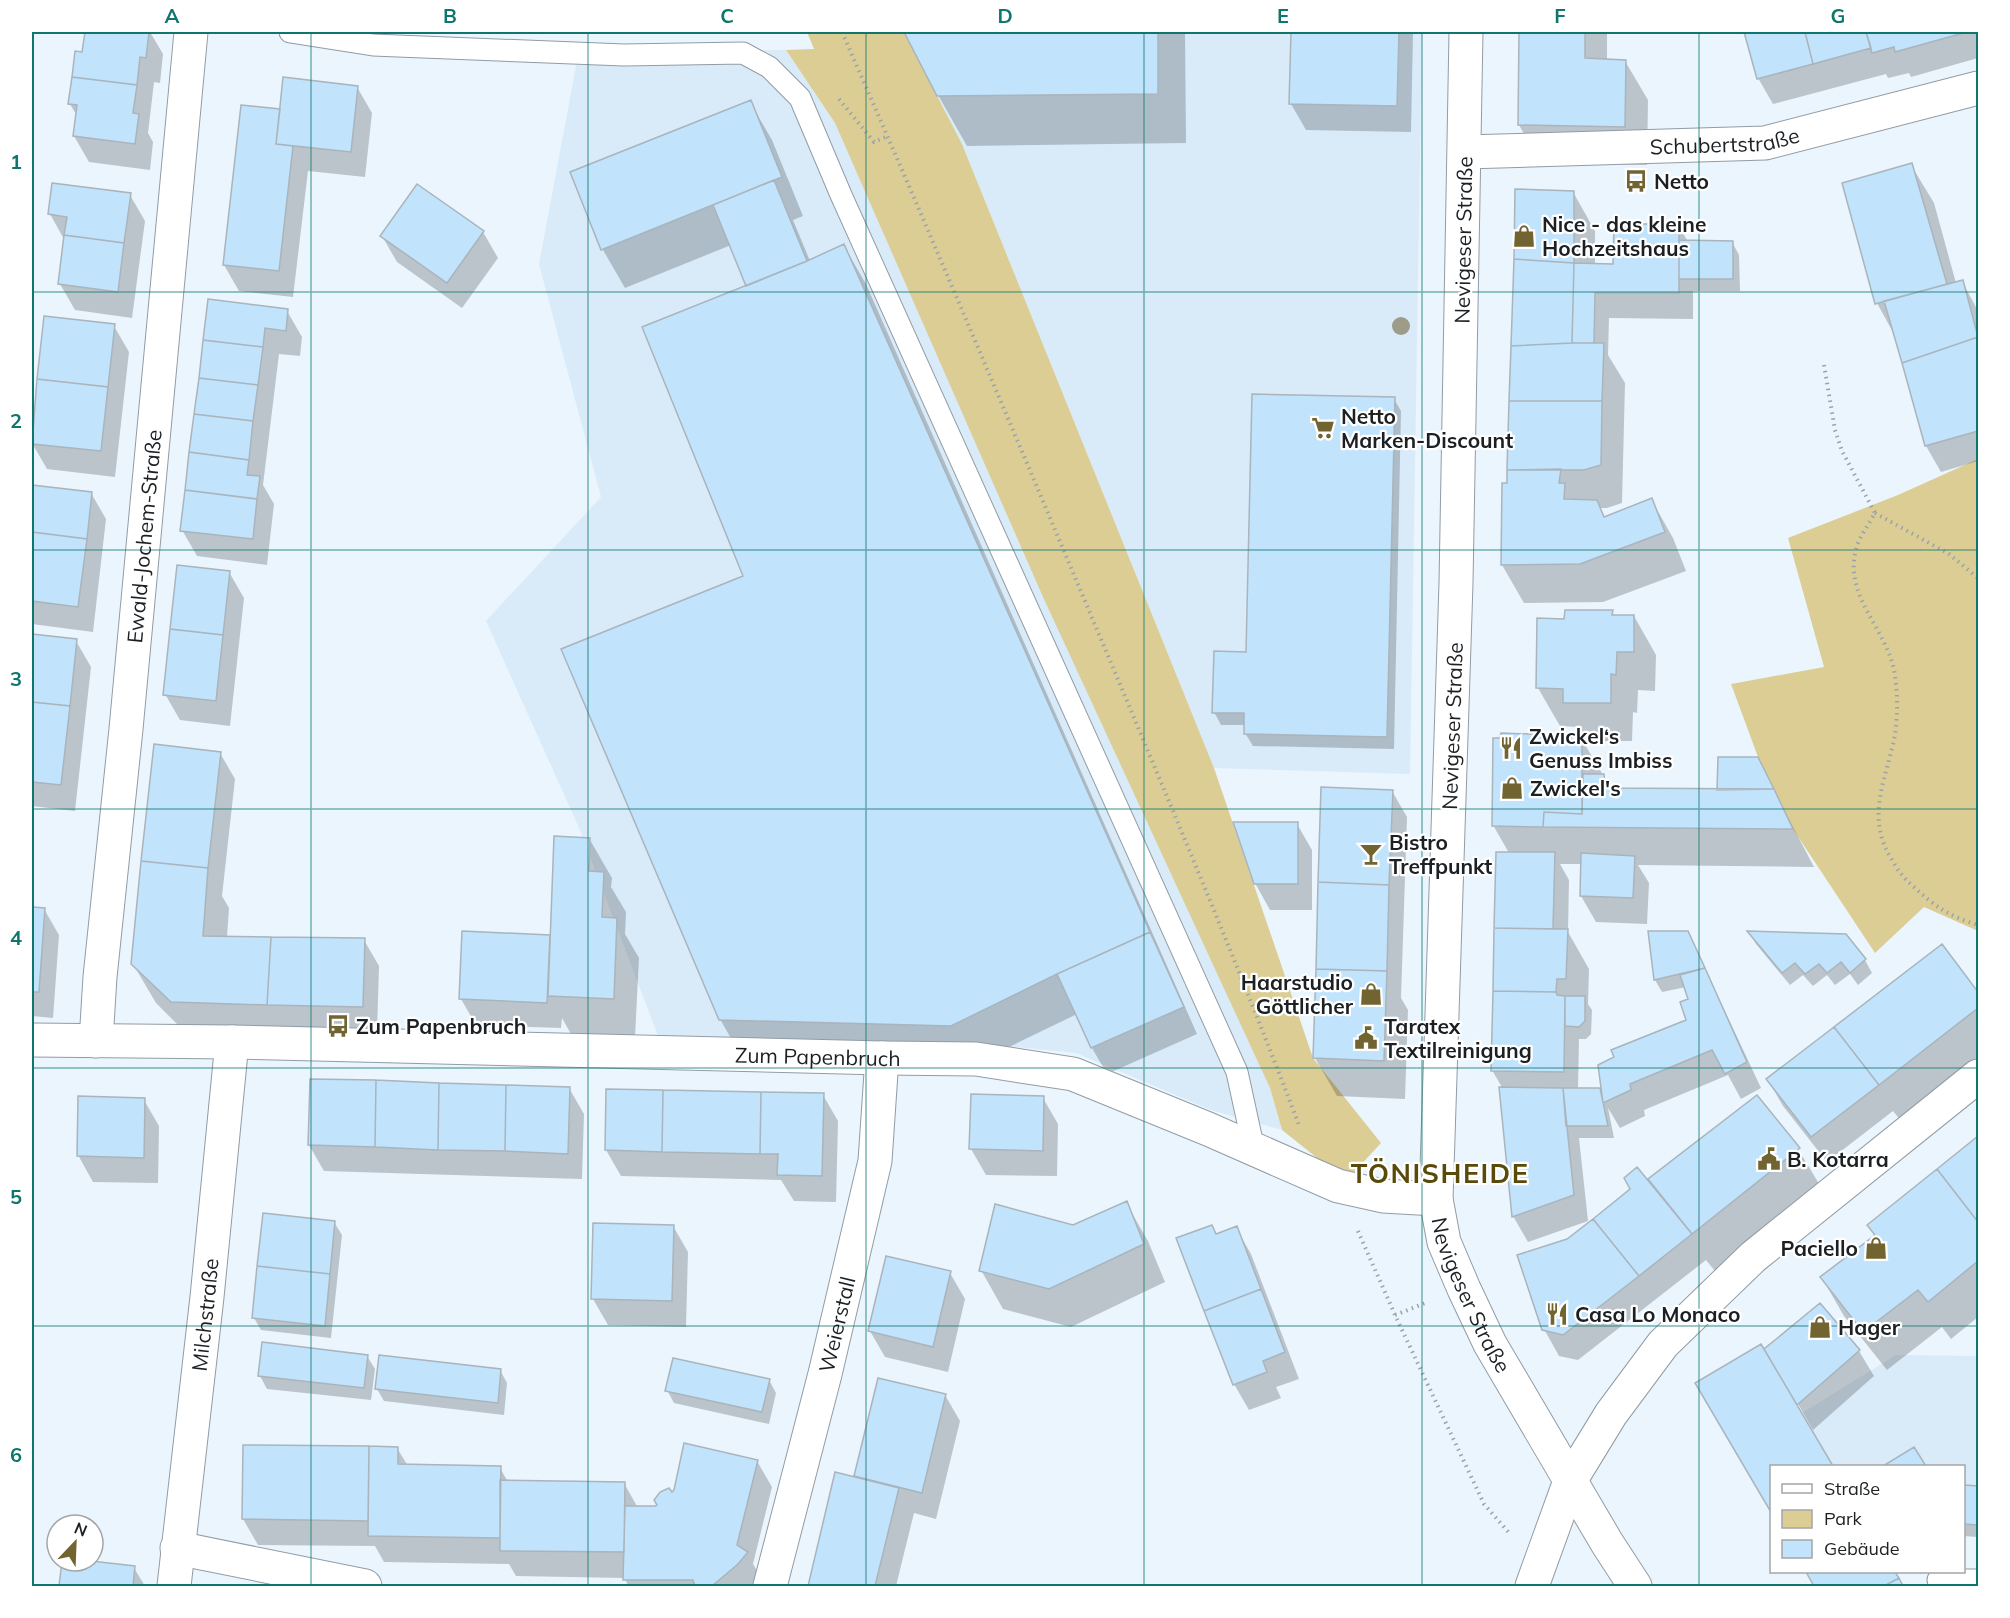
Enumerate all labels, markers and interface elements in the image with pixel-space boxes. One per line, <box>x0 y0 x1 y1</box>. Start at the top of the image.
text: A <box>165 3 180 28</box>
text: B <box>443 3 457 28</box>
text: C <box>720 3 734 28</box>
text: D <box>997 3 1013 28</box>
text: E <box>1277 3 1289 28</box>
text: F <box>1554 3 1566 28</box>
text: G <box>1831 3 1845 28</box>
street label: Schubertstraße <box>1649 122 1802 159</box>
text: 1 <box>10 149 22 174</box>
street label: Nevigeser Straße <box>1449 156 1477 324</box>
bus stop icon: Netto <box>1623 168 1649 194</box>
place label: Netto <box>1654 168 1709 194</box>
place label: Nice - das kleine Hochzeitshaus <box>1542 211 1706 261</box>
shop icon: Nice - das kleine Hochzeitshaus <box>1511 223 1537 249</box>
place label: Netto Marken-Discount <box>1341 403 1513 453</box>
text: 2 <box>10 408 22 433</box>
supermarket icon: Netto Marken-Discount <box>1310 415 1336 441</box>
street label: Ewald-Jochem-Straße <box>121 428 167 644</box>
street label: Nevigeser Straße <box>1436 642 1468 810</box>
text: 3 <box>10 666 22 691</box>
place label: Zwickel‘s Genuss Imbiss <box>1529 723 1672 773</box>
restaurant icon: Zwickel‘s Genuss Imbiss <box>1498 735 1524 761</box>
shop icon: Zwickel's <box>1499 775 1525 801</box>
place label: Zwickel's <box>1530 775 1621 801</box>
place label: Bistro Treffpunkt <box>1389 829 1492 879</box>
bar icon: Bistro Treffpunkt <box>1358 841 1384 867</box>
text: 4 <box>10 925 22 950</box>
place label: Haarstudio Göttlicher <box>1241 969 1354 1019</box>
shop icon: Haarstudio Göttlicher <box>1358 981 1384 1007</box>
bus stop icon: Zum Papenbruch <box>325 1013 351 1039</box>
place label: Zum Papenbruch <box>356 1013 526 1039</box>
place label: Taratex Textilreinigung <box>1384 1013 1532 1063</box>
public building icon: Taratex Textilreinigung <box>1353 1025 1379 1051</box>
street label: Zum Papenbruch <box>735 1041 901 1071</box>
public building icon: B. Kotarra <box>1756 1146 1782 1172</box>
place label: B. Kotarra <box>1787 1146 1889 1172</box>
district label: TÖNISHEIDE <box>1351 1156 1529 1190</box>
text: 5 <box>10 1184 22 1209</box>
street label: Nevigeser Straße <box>1427 1215 1517 1377</box>
place label: Paciello <box>1781 1235 1858 1261</box>
shop icon: Paciello <box>1863 1235 1889 1261</box>
street label: Milchstraße <box>186 1257 224 1373</box>
street label: Weierstall <box>813 1274 860 1375</box>
restaurant icon: Casa Lo Monaco <box>1544 1301 1570 1327</box>
place label: Casa Lo Monaco <box>1575 1301 1740 1327</box>
shop icon: Hager <box>1807 1314 1833 1340</box>
place label: Hager <box>1838 1314 1901 1340</box>
text: 6 <box>10 1442 22 1467</box>
legend <box>1770 1465 1965 1573</box>
text: Straße <box>1824 1477 1880 1500</box>
text: Park <box>1824 1507 1863 1530</box>
north arrow <box>45 1513 105 1573</box>
text: N <box>71 1518 90 1541</box>
text: Gebäude <box>1824 1537 1900 1560</box>

